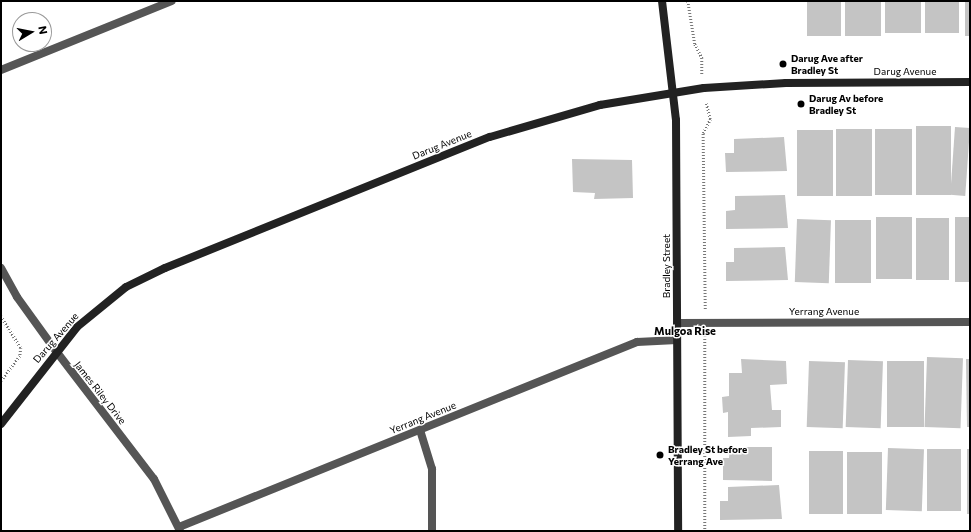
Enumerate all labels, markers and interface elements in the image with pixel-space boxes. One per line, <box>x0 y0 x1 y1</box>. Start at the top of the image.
north arrow <box>12 12 52 52</box>
text: N <box>36 25 50 35</box>
place label: Darug Ave after Bradley St <box>791 52 863 76</box>
marker: Darug Ave after Bradley St <box>778 59 788 69</box>
street label: Darug Avenue <box>874 66 936 78</box>
place label: Darug Av before Bradley St <box>809 92 883 116</box>
marker: Darug Av before Bradley St <box>796 99 806 109</box>
street label: Darug Avenue <box>411 128 473 162</box>
street label: Bradley Street <box>661 234 673 298</box>
street label: Yerrang Avenue <box>789 306 859 318</box>
street label: Darug Avenue <box>31 310 81 366</box>
district label: Mulgoa Rise <box>654 324 716 338</box>
street label: James Riley Drive <box>72 359 128 427</box>
street label: Yerrang Avenue <box>388 399 458 437</box>
place label: Bradley St before Yerrang Ave <box>668 443 747 466</box>
marker: Bradley St before Yerrang Ave <box>655 450 665 460</box>

